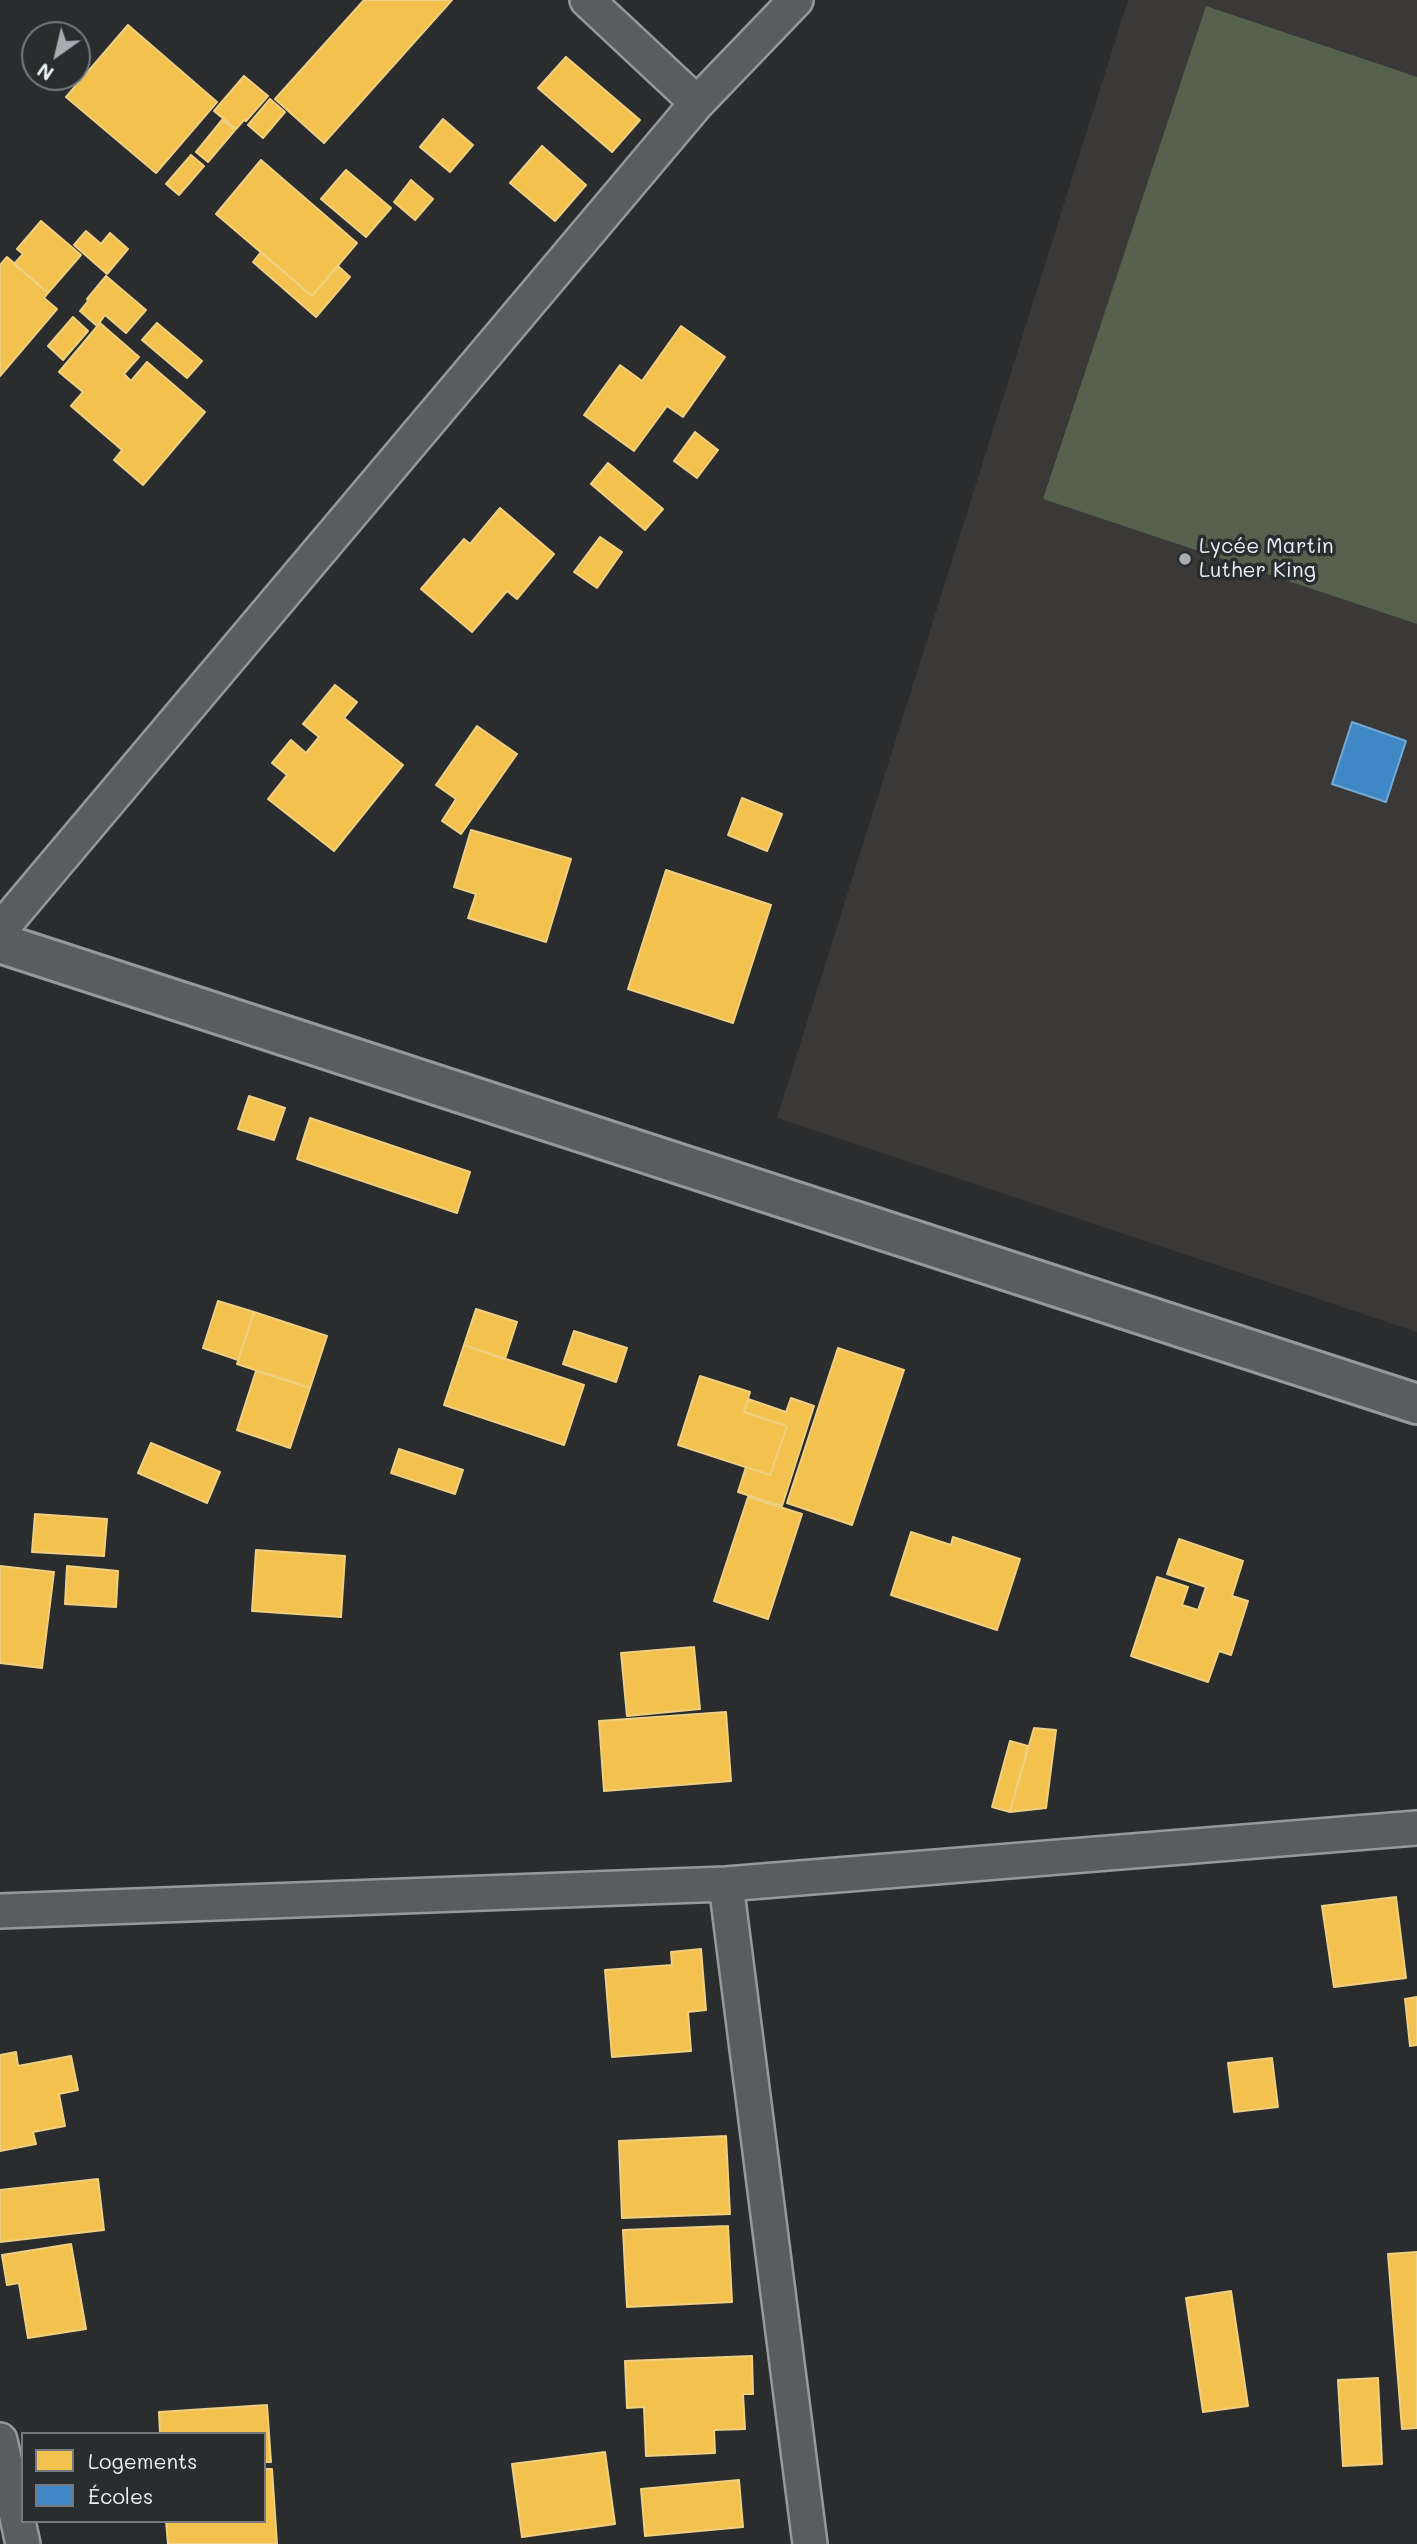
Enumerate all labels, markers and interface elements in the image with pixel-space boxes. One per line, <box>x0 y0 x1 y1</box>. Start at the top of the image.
north arrow <box>21 21 91 91</box>
text: N <box>32 58 58 87</box>
place label: Lycée Martin Luther King <box>1199 534 1334 584</box>
marker: Lycée Martin Luther King <box>1177 551 1193 567</box>
legend <box>21 2432 266 2523</box>
text: Logements <box>88 2447 198 2474</box>
text: Écoles <box>88 2482 153 2509</box>

